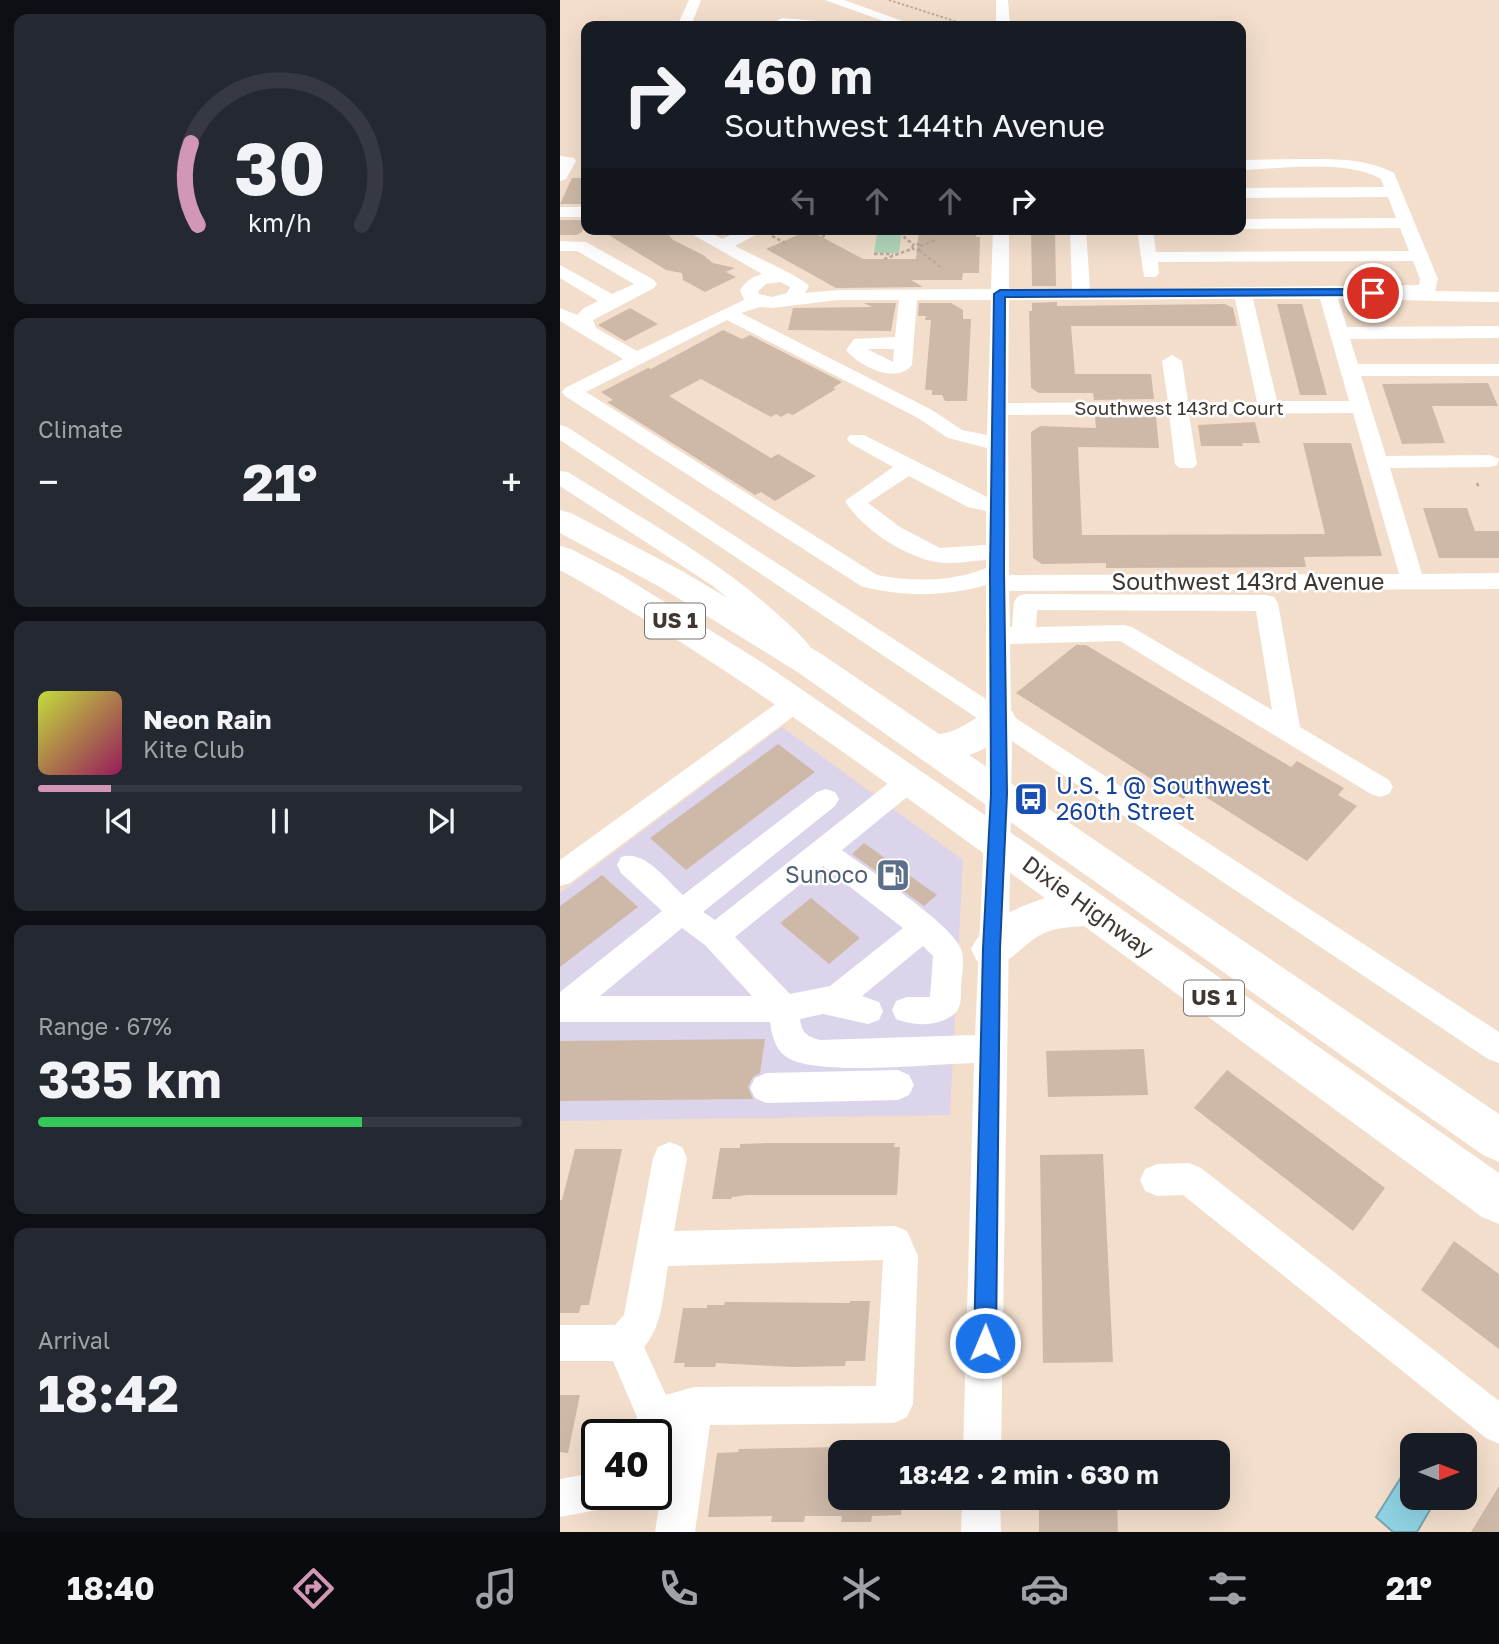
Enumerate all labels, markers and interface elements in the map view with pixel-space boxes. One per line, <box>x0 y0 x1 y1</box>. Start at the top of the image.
text: 460 m <box>724 46 873 105</box>
icon: right <box>609 49 700 140</box>
text: Southwest 144th Avenue <box>724 106 1105 144</box>
text: 30 <box>234 124 326 211</box>
icon: left <box>785 182 823 220</box>
icon: ahead <box>858 182 896 220</box>
icon: ahead <box>931 182 969 220</box>
icon: right <box>1004 182 1042 220</box>
text: km/h <box>248 207 312 238</box>
pin <box>1343 263 1403 323</box>
icon: arrive <box>1354 274 1392 312</box>
street label: Southwest 143rd Court <box>1074 396 1284 419</box>
text: Climate <box>38 415 123 443</box>
text: 21° <box>242 450 318 512</box>
text: − <box>38 459 59 504</box>
text: + <box>501 459 522 504</box>
street label: Southwest 143rd Avenue <box>1112 567 1384 595</box>
road number: US 1 <box>645 604 705 638</box>
text: Neon Rain <box>143 704 272 735</box>
text: Kite Club <box>143 735 244 763</box>
place label: U.S. 1 @ Southwest 260th Street <box>1056 771 1271 825</box>
bus stop icon: U.S. 1 @ Southwest 260th Street <box>1012 780 1050 818</box>
icon: previous <box>100 802 138 840</box>
icon: pause <box>261 802 299 840</box>
icon: next <box>422 802 460 840</box>
street label: Dixie Highway <box>1017 849 1160 963</box>
fuel station icon: Sunoco <box>874 856 912 894</box>
place label: Sunoco <box>785 860 868 888</box>
road number: US 1 <box>1184 981 1244 1016</box>
text: Range · 67% <box>38 1012 172 1040</box>
text: 335 km <box>38 1047 222 1109</box>
position arrow <box>948 1306 1022 1380</box>
text: Arrival <box>38 1326 110 1354</box>
text: 18:42 <box>38 1361 179 1423</box>
speed limit sign: 40 <box>581 1419 672 1510</box>
north arrow <box>1400 1433 1477 1510</box>
map controls <box>1400 1433 1477 1510</box>
text: 18:42 · 2 min · 630 m <box>899 1459 1159 1490</box>
icon: directions <box>289 1564 338 1613</box>
icon: music <box>472 1564 521 1613</box>
icon: phone <box>654 1564 703 1613</box>
icon: climate <box>837 1564 886 1613</box>
icon: car <box>1020 1564 1069 1613</box>
icon: filters <box>1203 1564 1252 1613</box>
text: 18:40 <box>67 1569 155 1607</box>
text: 21° <box>1386 1569 1432 1607</box>

